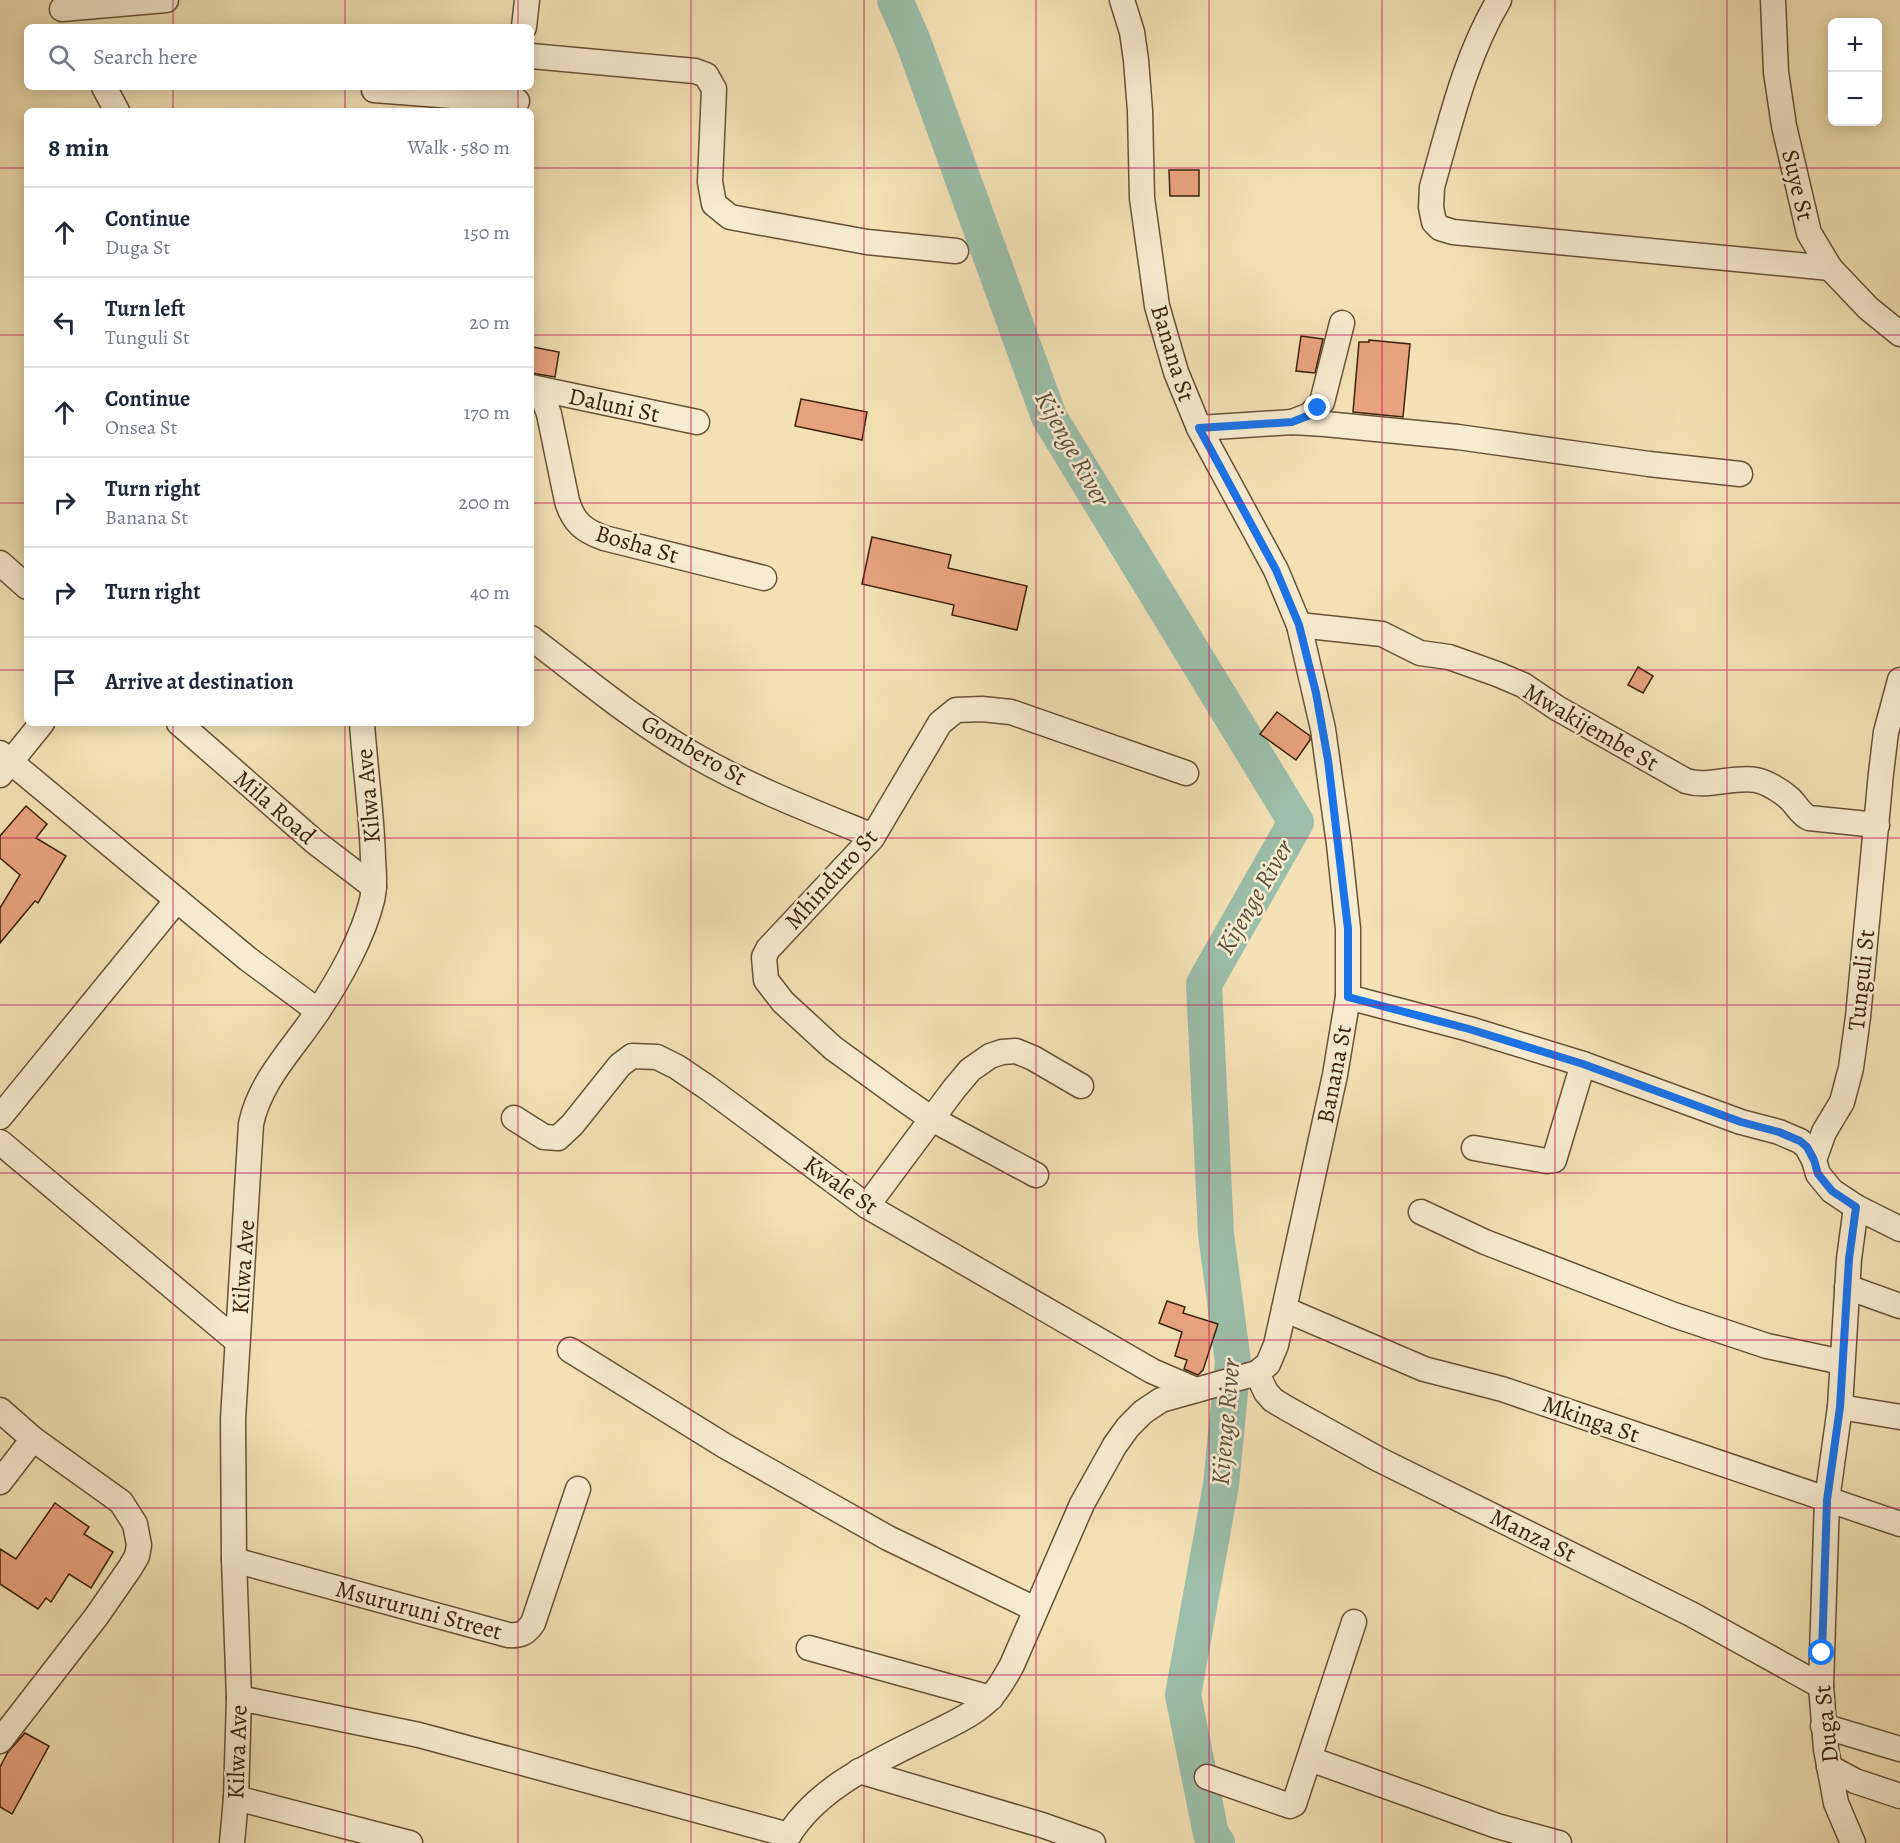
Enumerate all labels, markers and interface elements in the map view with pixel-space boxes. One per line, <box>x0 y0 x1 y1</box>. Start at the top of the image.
map controls <box>1828 18 1882 126</box>
button: + <box>1828 18 1882 72</box>
search box <box>24 24 534 90</box>
icon: search <box>45 41 78 74</box>
text: Search here <box>93 42 198 72</box>
button: − <box>1828 72 1882 126</box>
text: 8 min <box>48 130 109 165</box>
text: Walk · 580 m <box>407 134 510 161</box>
street label: Suye St <box>1774 146 1822 224</box>
text: Continue <box>105 204 190 234</box>
icon: ahead <box>48 216 81 249</box>
text: 150 m <box>463 219 510 246</box>
text: Duga St <box>105 234 170 261</box>
text: Turn left <box>105 294 185 324</box>
street label: Banana St <box>1143 301 1203 405</box>
icon: left <box>48 306 81 339</box>
text: 20 m <box>469 309 510 336</box>
text: Tunguli St <box>105 324 190 351</box>
street label: Daluni St <box>566 380 662 430</box>
text: Continue <box>105 384 190 414</box>
water label: Kijenge River <box>1026 384 1119 513</box>
route end <box>1304 394 1330 420</box>
icon: ahead <box>48 396 81 429</box>
text: 170 m <box>464 399 510 426</box>
text: Onsea St <box>105 414 177 441</box>
text: Turn right <box>105 474 201 504</box>
icon: right <box>48 486 81 519</box>
text: 200 m <box>459 489 510 516</box>
text: Banana St <box>105 504 188 531</box>
street label: Bosha St <box>592 517 682 571</box>
icon: right <box>48 576 81 609</box>
text: Turn right <box>105 577 201 607</box>
text: 40 m <box>470 579 510 606</box>
icon: arrive <box>48 666 81 699</box>
text: Arrive at destination <box>105 667 294 697</box>
street label: Mwakijembe St <box>1517 675 1665 779</box>
street label: Gombero St <box>635 707 753 793</box>
street label: Kilwa Ave <box>348 747 388 845</box>
street label: Mila Road <box>227 763 323 851</box>
street label: Mhinduro St <box>777 822 885 936</box>
water label: Kijenge River <box>1208 833 1302 961</box>
street label: Tunguli St <box>1840 928 1882 1032</box>
street label: Banana St <box>1309 1022 1359 1126</box>
street label: Kwale St <box>797 1148 885 1222</box>
street label: Kilwa Ave <box>224 1219 262 1315</box>
water label: Kijenge River <box>1203 1356 1249 1487</box>
street label: Mkinga St <box>1538 1388 1644 1451</box>
street label: Manza St <box>1485 1500 1581 1570</box>
street label: Msururuni Street <box>332 1572 506 1648</box>
route start <box>1808 1639 1834 1665</box>
street label: Duga St <box>1806 1683 1846 1765</box>
street label: Kilwa Ave <box>219 1704 255 1800</box>

